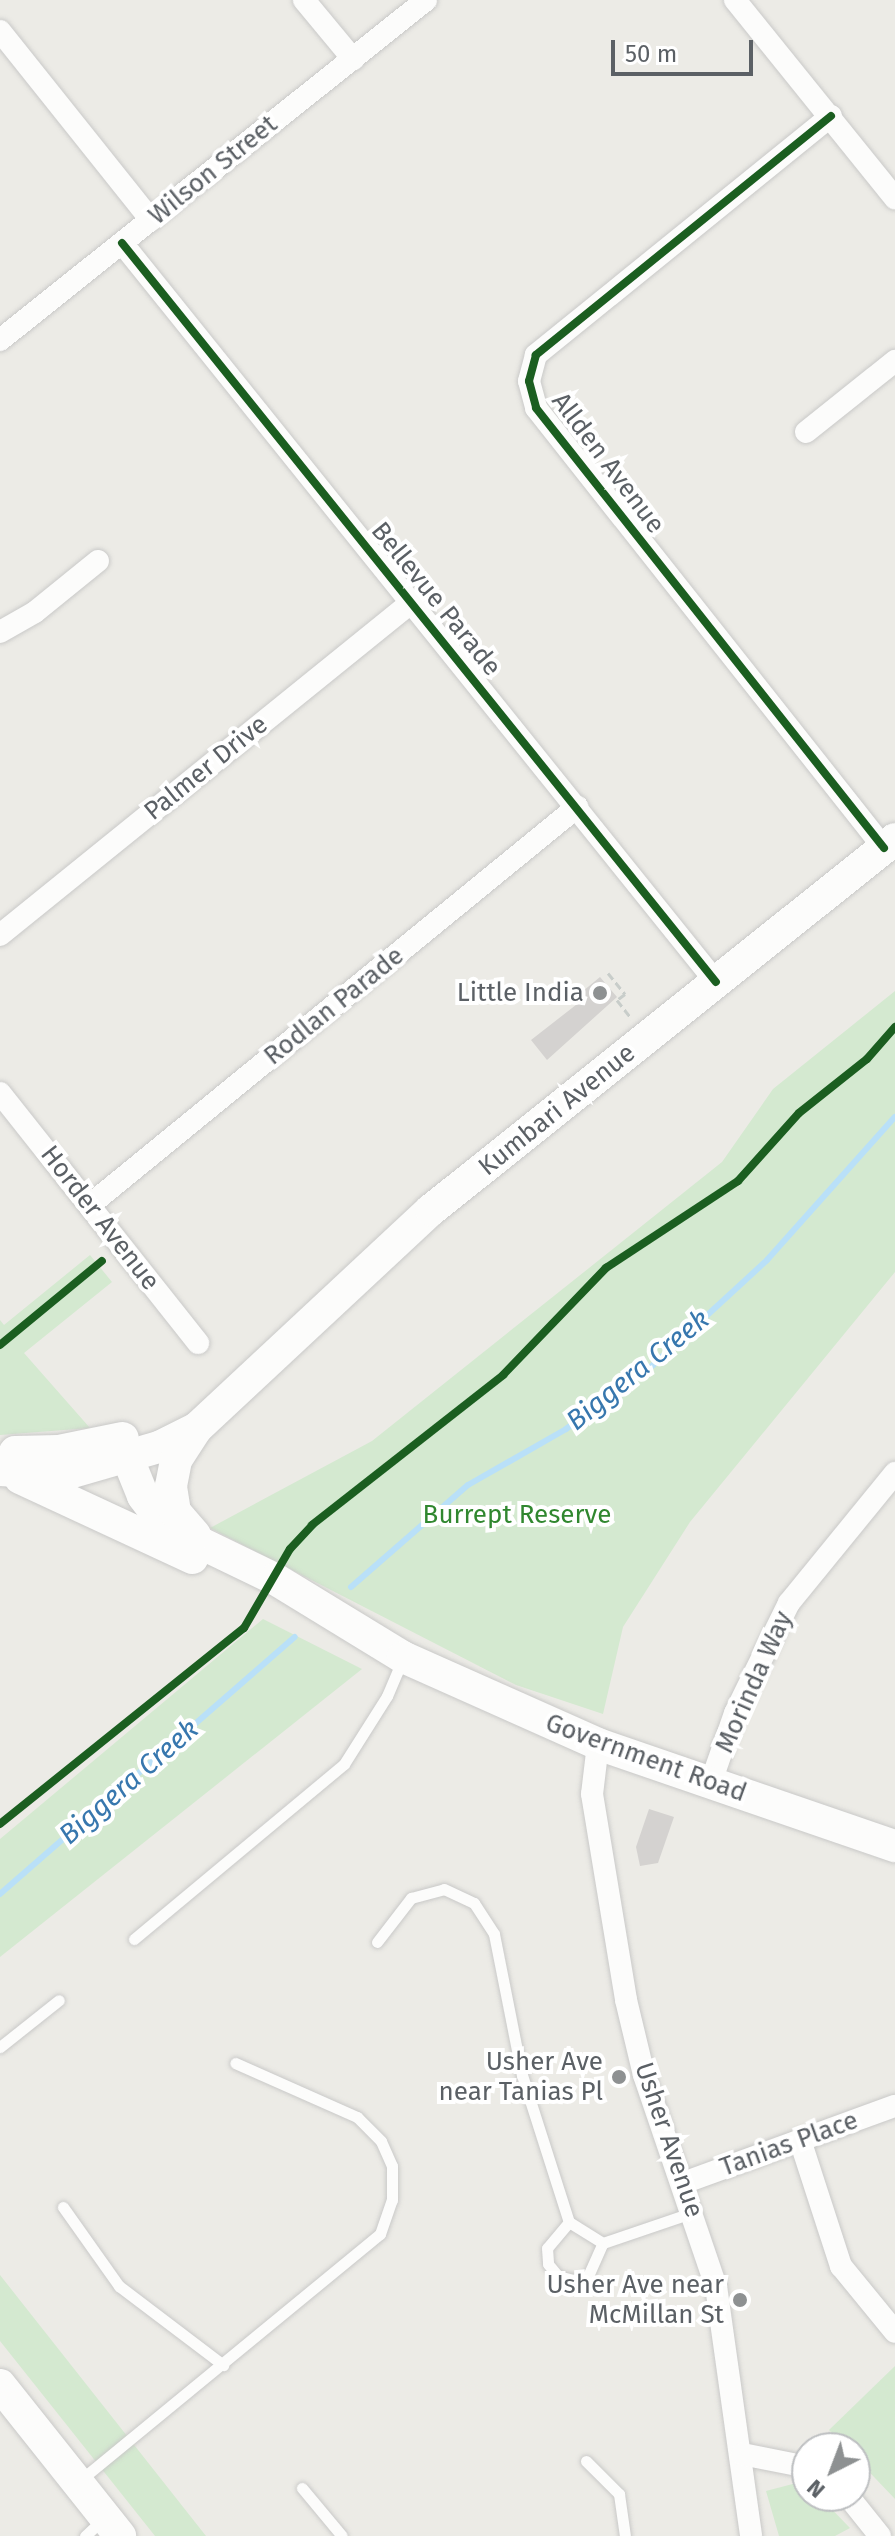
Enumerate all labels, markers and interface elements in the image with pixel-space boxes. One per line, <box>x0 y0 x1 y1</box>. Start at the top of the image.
scale bar <box>615 24 757 74</box>
text: 50 m <box>625 40 677 68</box>
street label: Wilson Street <box>142 109 284 231</box>
street label: Allden Avenue <box>545 386 671 540</box>
street label: Bellevue Parade <box>364 516 508 682</box>
street label: Palmer Drive <box>138 709 274 827</box>
street label: Rodlan Parade <box>258 940 410 1072</box>
place label: Little India <box>457 977 584 1009</box>
marker: Little India <box>591 984 609 1002</box>
street label: Kumbari Avenue <box>472 1037 642 1183</box>
street label: Horder Avenue <box>34 1139 166 1297</box>
water label: Biggera Creek <box>560 1302 716 1438</box>
park label: Burrept Reserve <box>423 1499 611 1531</box>
street label: Morinda Way <box>709 1606 799 1758</box>
street label: Government Road <box>541 1707 751 1809</box>
water label: Biggera Creek <box>52 1712 206 1852</box>
place label: Usher Ave near Tanias Pl <box>439 2046 603 2108</box>
street label: Usher Avenue <box>628 2058 710 2222</box>
marker: Usher Ave near Tanias Pl <box>610 2068 628 2086</box>
street label: Tanias Place <box>716 2105 862 2183</box>
place label: Usher Ave near McMillan St <box>546 2269 724 2330</box>
marker: Usher Ave near McMillan St <box>731 2291 749 2309</box>
north arrow <box>791 2432 871 2512</box>
text: N <box>801 2474 830 2504</box>

